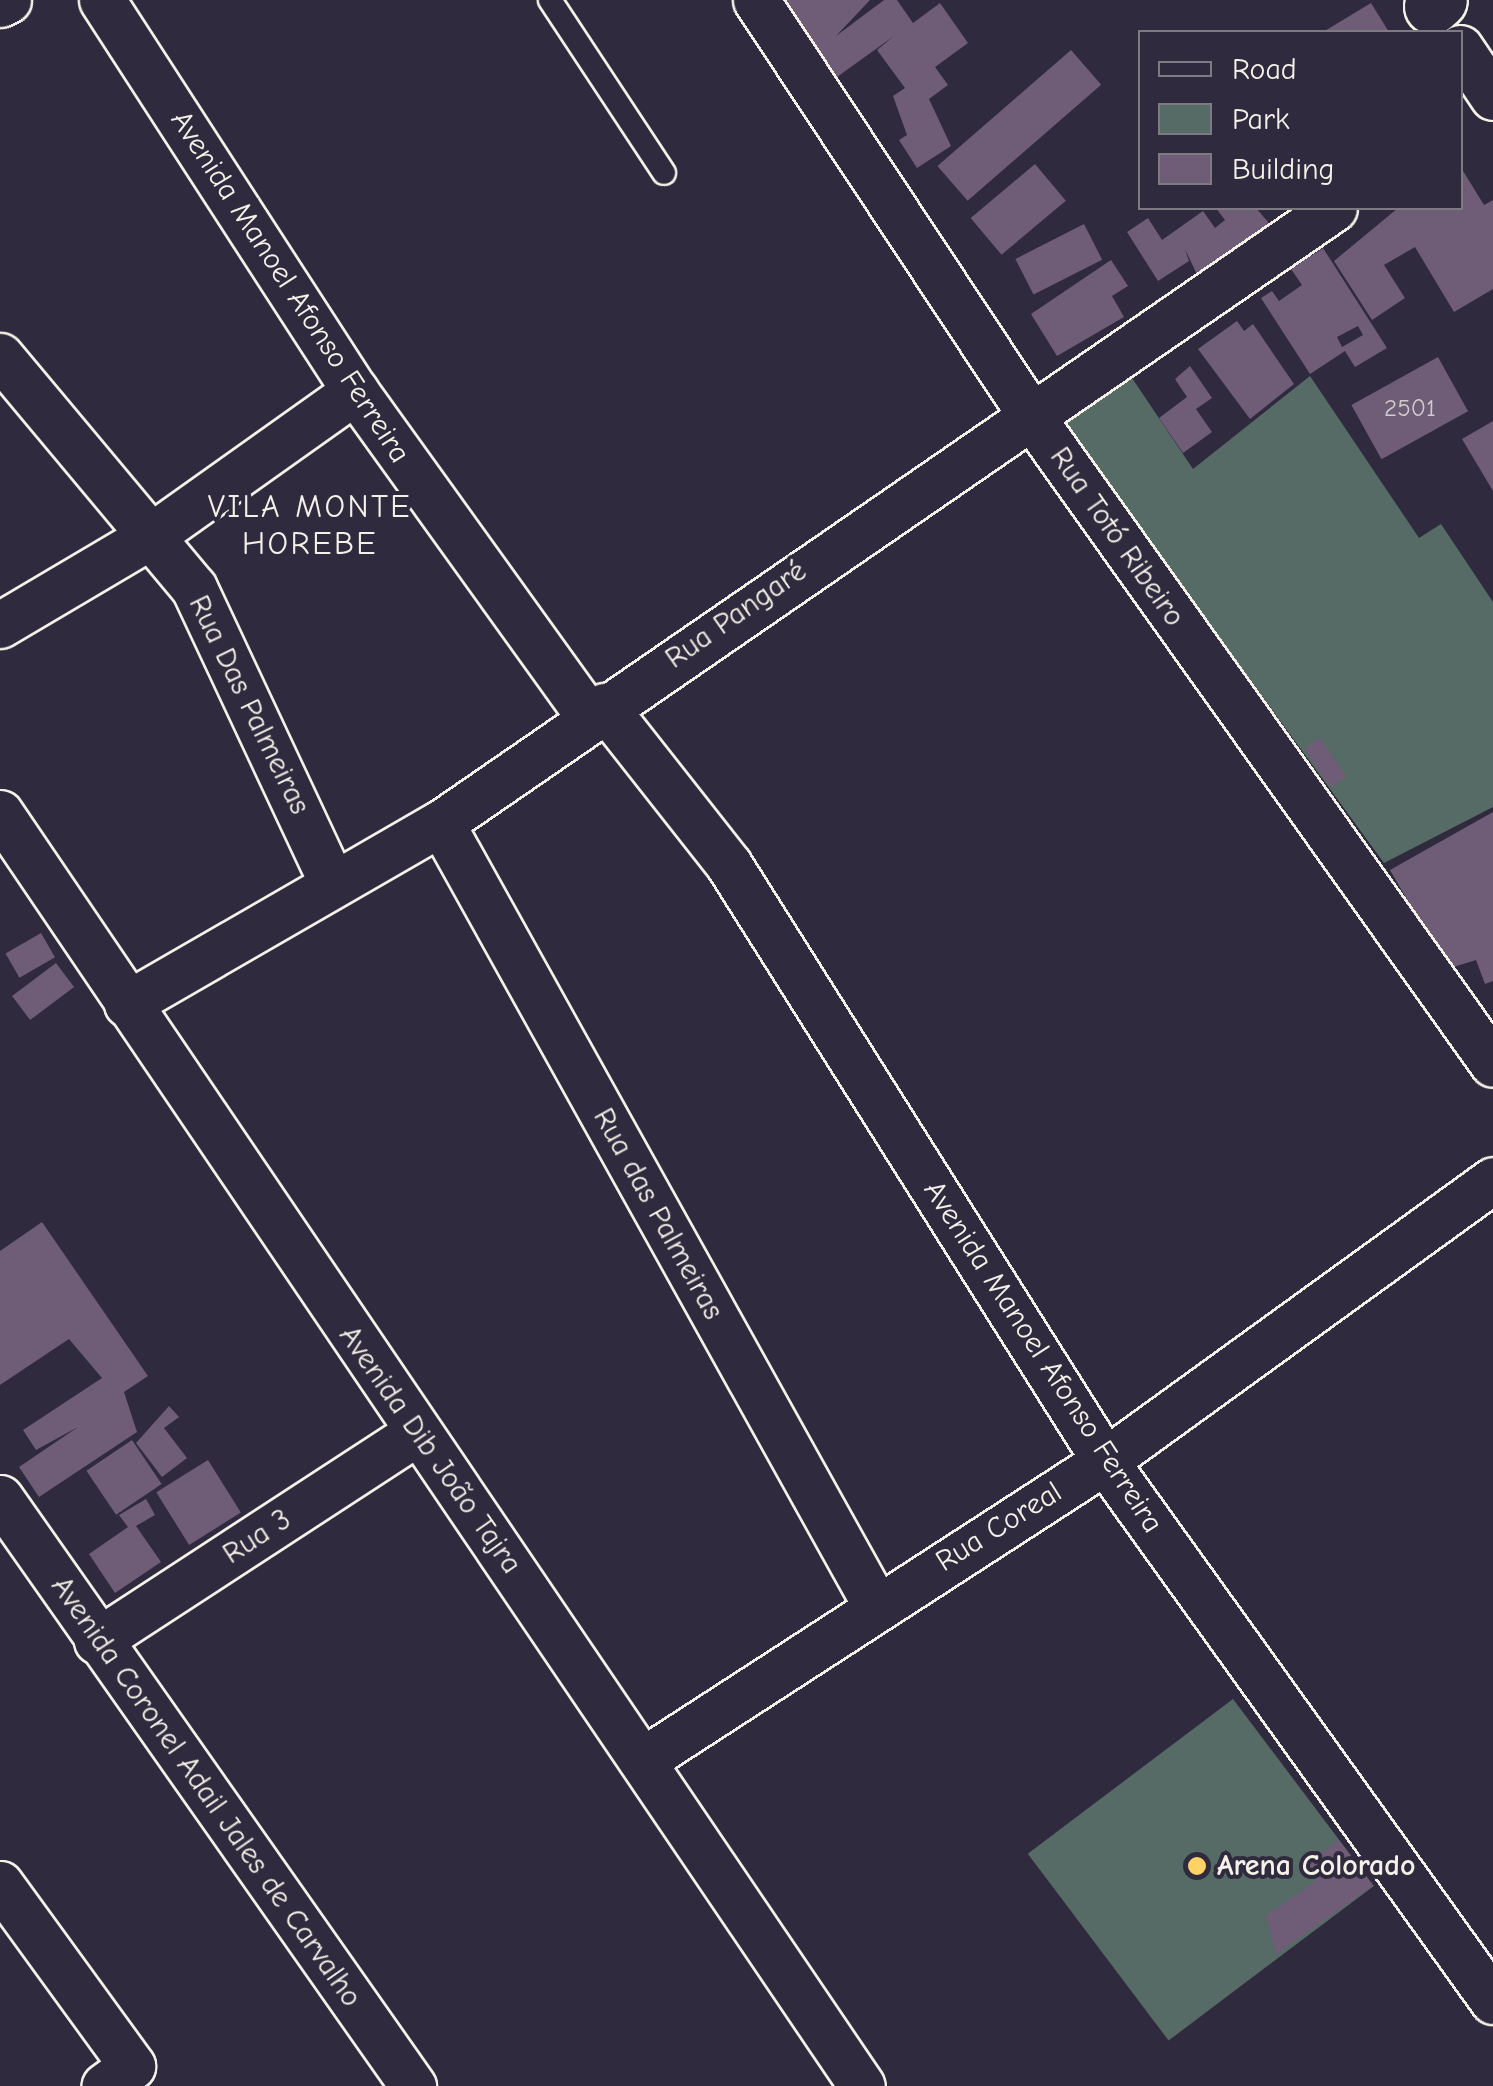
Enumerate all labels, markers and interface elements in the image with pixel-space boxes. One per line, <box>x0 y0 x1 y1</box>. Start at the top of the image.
legend <box>1138 30 1463 210</box>
text: Road <box>1232 52 1297 87</box>
text: Park <box>1232 102 1289 137</box>
street label: Avenida Manoel Afonso Ferreira <box>163 104 417 470</box>
text: Building <box>1232 152 1335 187</box>
house number: 2501 <box>1384 393 1436 423</box>
street label: Rua Totó Ribeiro <box>1042 440 1192 634</box>
district label: VILA MONTE HOREBE <box>208 489 412 564</box>
street label: Rua Pangaré <box>659 553 813 677</box>
street label: Rua Das Palmeiras <box>180 590 318 820</box>
street label: Rua das Palmeiras <box>585 1102 731 1326</box>
street label: Avenida Manoel Afonso Ferreira <box>916 1174 1170 1540</box>
street label: Avenida Dib João Tajra <box>331 1319 529 1581</box>
street label: Rua Coreal <box>929 1474 1069 1580</box>
street label: Rua 3 <box>216 1502 298 1572</box>
street label: Avenida Coronel Adail Jales de Carvalho <box>43 1570 369 2014</box>
place label: Arena Colorado <box>1217 1848 1415 1884</box>
marker: Arena Colorado <box>1186 1855 1208 1877</box>

